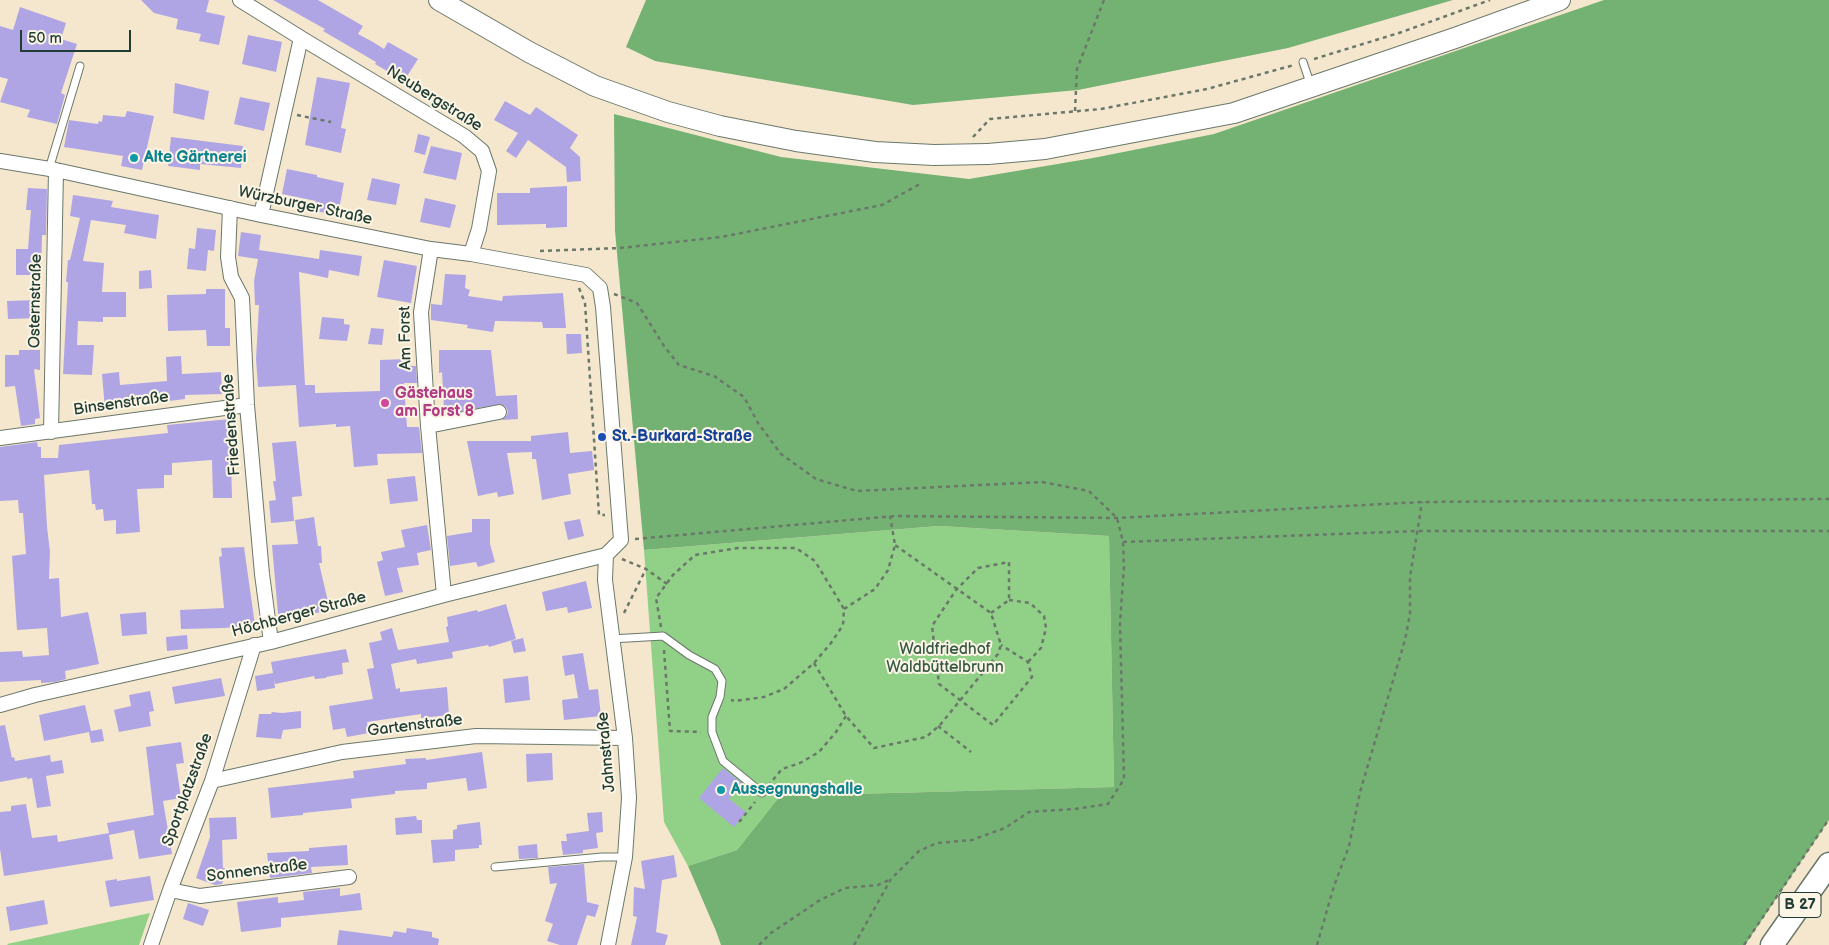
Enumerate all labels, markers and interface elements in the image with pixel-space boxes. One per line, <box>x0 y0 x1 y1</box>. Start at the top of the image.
scale bar <box>22 20 134 52</box>
text: 50 m <box>28 29 62 48</box>
street label: Neubergstraße <box>383 62 485 136</box>
place label: Alte Gärtnerei <box>144 148 247 168</box>
marker: Alte Gärtnerei <box>128 152 140 164</box>
street label: Würzburger Straße <box>236 182 374 230</box>
street label: Osternstraße <box>26 254 46 348</box>
street label: Am Forst <box>396 306 416 370</box>
street label: Friedenstraße <box>219 373 245 477</box>
place label: Gästehaus am Forst 8 <box>395 384 474 422</box>
street label: Binsenstraße <box>72 388 170 420</box>
marker: Gästehaus am Forst 8 <box>379 397 391 409</box>
place label: St.-Burkard-Straße <box>612 427 752 447</box>
marker: St.-Burkard-Straße <box>596 431 608 443</box>
street label: Höchberger Straße <box>230 588 368 642</box>
park label: Waldfriedhof Waldbüttelbrunn <box>886 640 1004 678</box>
street label: Gartenstraße <box>366 711 464 741</box>
street label: Jahnstraße <box>594 711 620 793</box>
street label: Sportplatzstraße <box>159 731 217 849</box>
place label: Aussegnungshalle <box>731 780 862 800</box>
marker: Aussegnungshalle <box>715 784 727 796</box>
street label: Sonnenstraße <box>206 855 308 887</box>
road number: B 27 <box>1779 892 1821 918</box>

